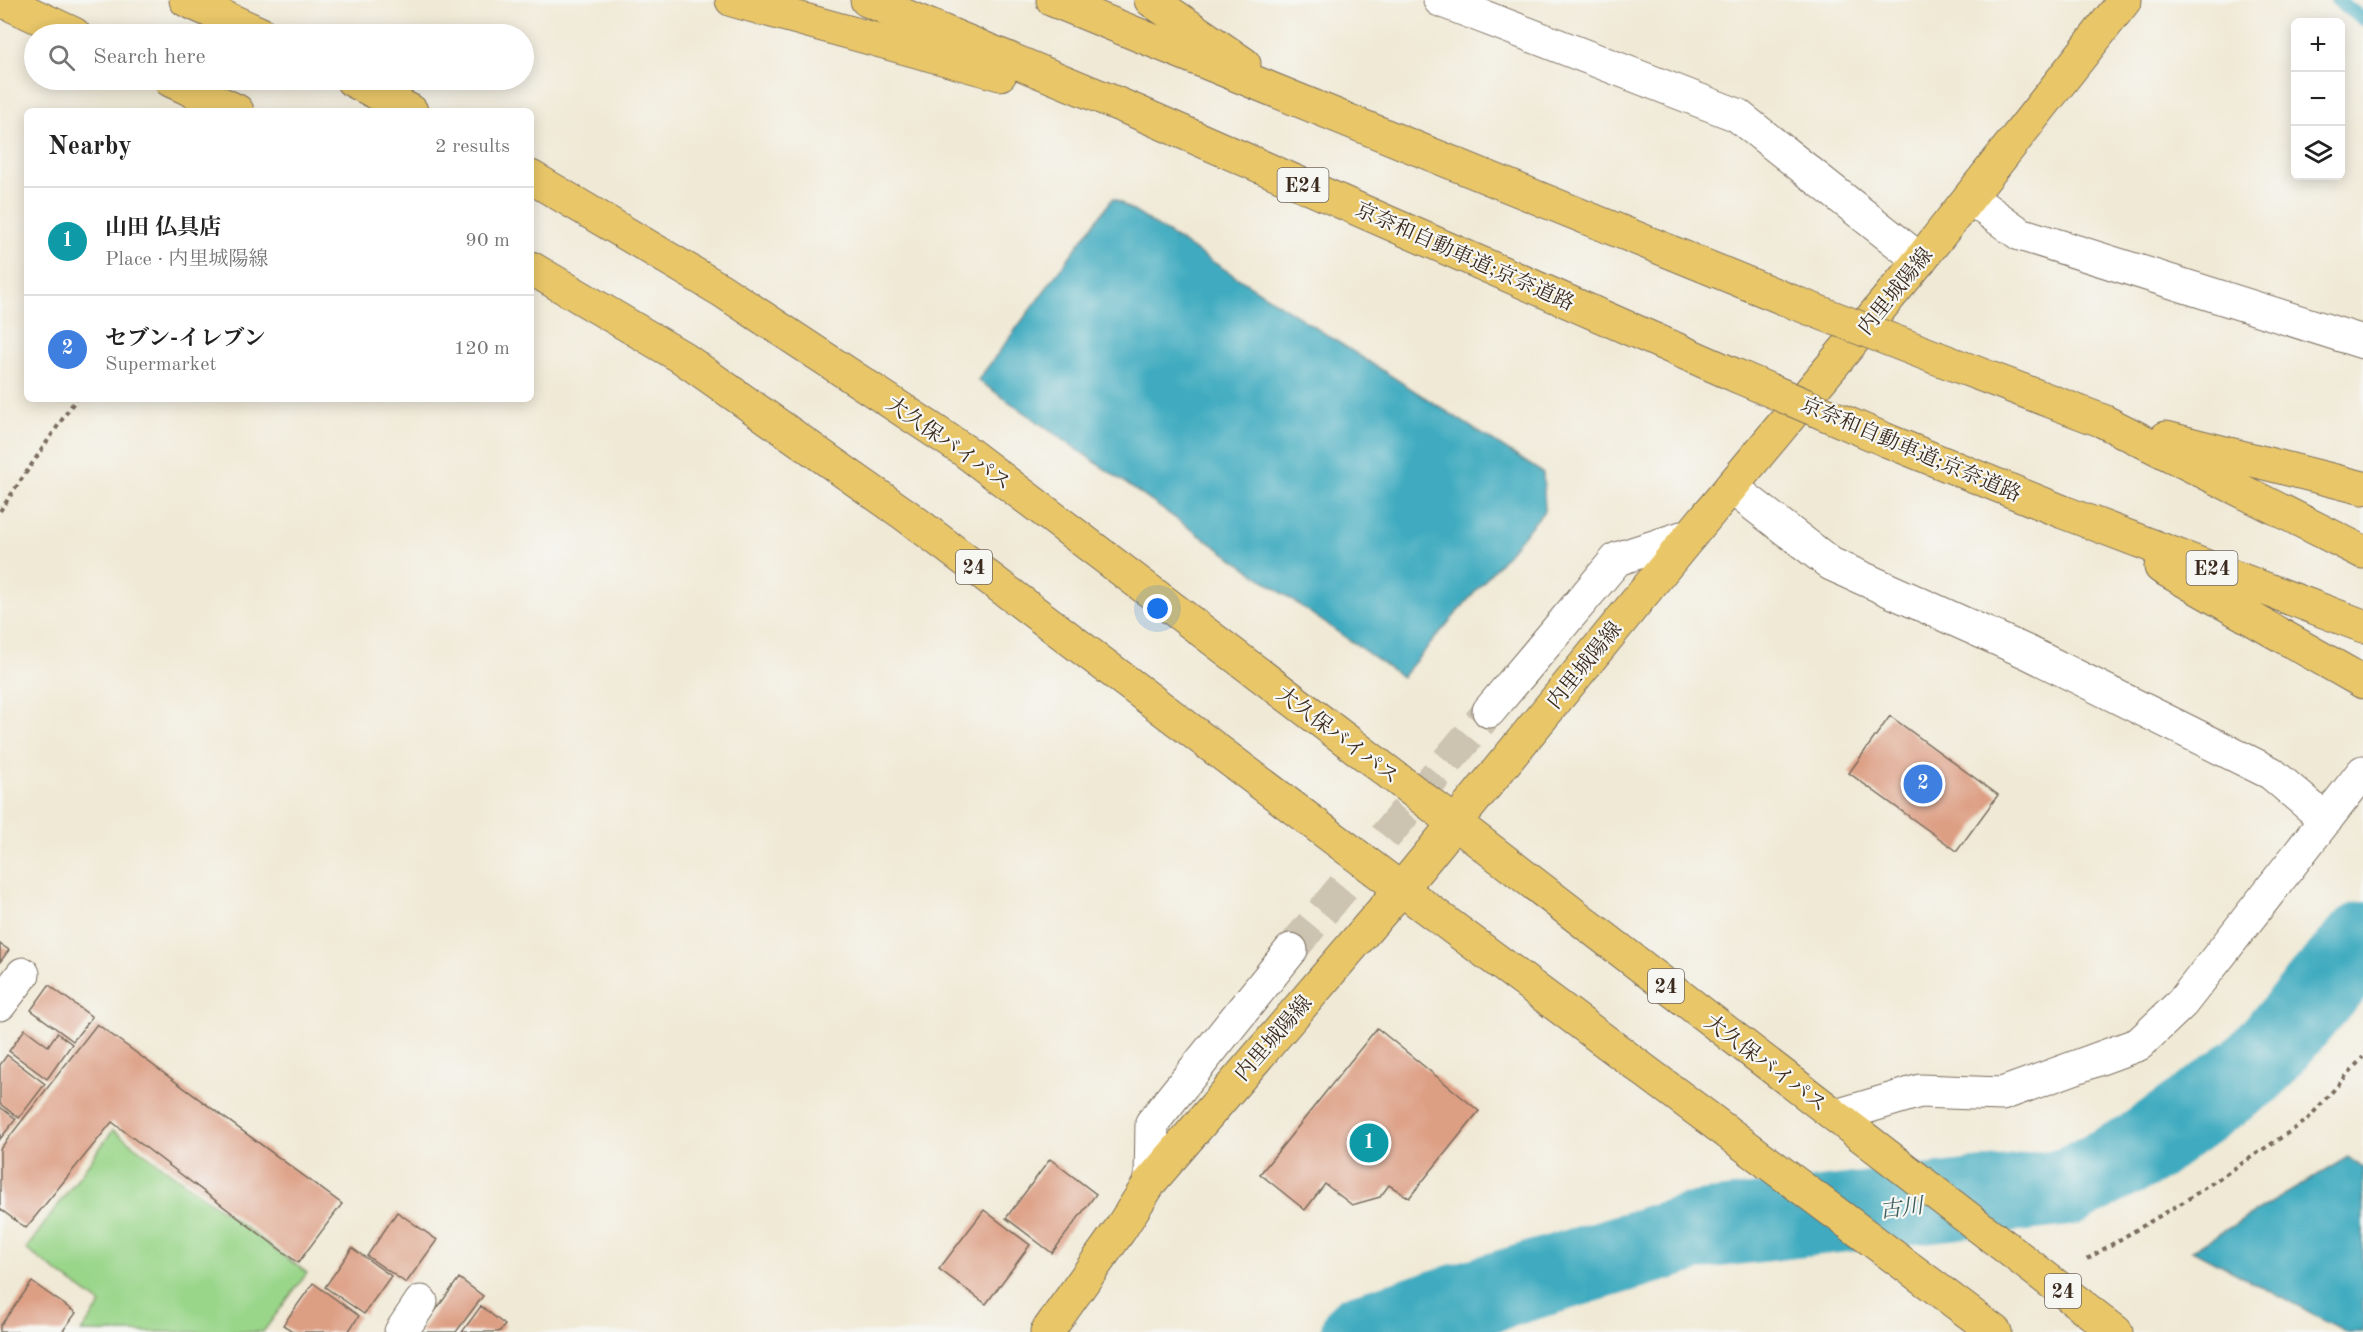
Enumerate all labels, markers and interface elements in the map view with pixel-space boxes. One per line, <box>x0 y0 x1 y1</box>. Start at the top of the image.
map controls <box>2291 18 2345 180</box>
button: + <box>2291 18 2345 72</box>
search box <box>24 24 534 90</box>
icon: search <box>45 41 78 74</box>
text: Search here <box>93 46 206 68</box>
button: − <box>2291 72 2345 126</box>
button: layers <box>2291 126 2345 180</box>
text: Nearby <box>48 134 132 160</box>
text: 2 results <box>435 137 510 157</box>
road number: E24 <box>1278 168 1328 202</box>
street label: 京奈和自動車道;京奈道路 <box>1352 198 1578 315</box>
text: 山田 仏具店 <box>105 217 221 239</box>
text: 1 <box>62 231 73 251</box>
text: 90 m <box>465 231 510 251</box>
street label: 内里城陽線 <box>1853 243 1937 339</box>
text: Place · 内里城陽線 <box>105 250 269 270</box>
text: セブン-イレブン <box>105 328 265 350</box>
text: 2 <box>62 339 73 359</box>
text: 120 m <box>454 339 510 359</box>
text: Supermarket <box>105 355 216 375</box>
street label: 大久保バイパス <box>882 392 1015 495</box>
street label: 京奈和自動車道;京奈道路 <box>1797 393 2024 506</box>
road number: 24 <box>956 550 992 584</box>
road number: E24 <box>2186 551 2238 585</box>
your location <box>1143 594 1172 623</box>
street label: 内里城陽線 <box>1542 617 1626 713</box>
street label: 大久保バイパス <box>1272 682 1403 789</box>
pin: 2 <box>1904 762 1942 806</box>
road number: 24 <box>1648 969 1684 1003</box>
street label: 内里城陽線 <box>1230 991 1316 1085</box>
street label: 大久保バイパス <box>1700 1010 1831 1117</box>
pin: 1 <box>1350 1120 1388 1166</box>
water label: 古川 <box>1878 1193 1926 1223</box>
road number: 24 <box>2045 1274 2081 1308</box>

